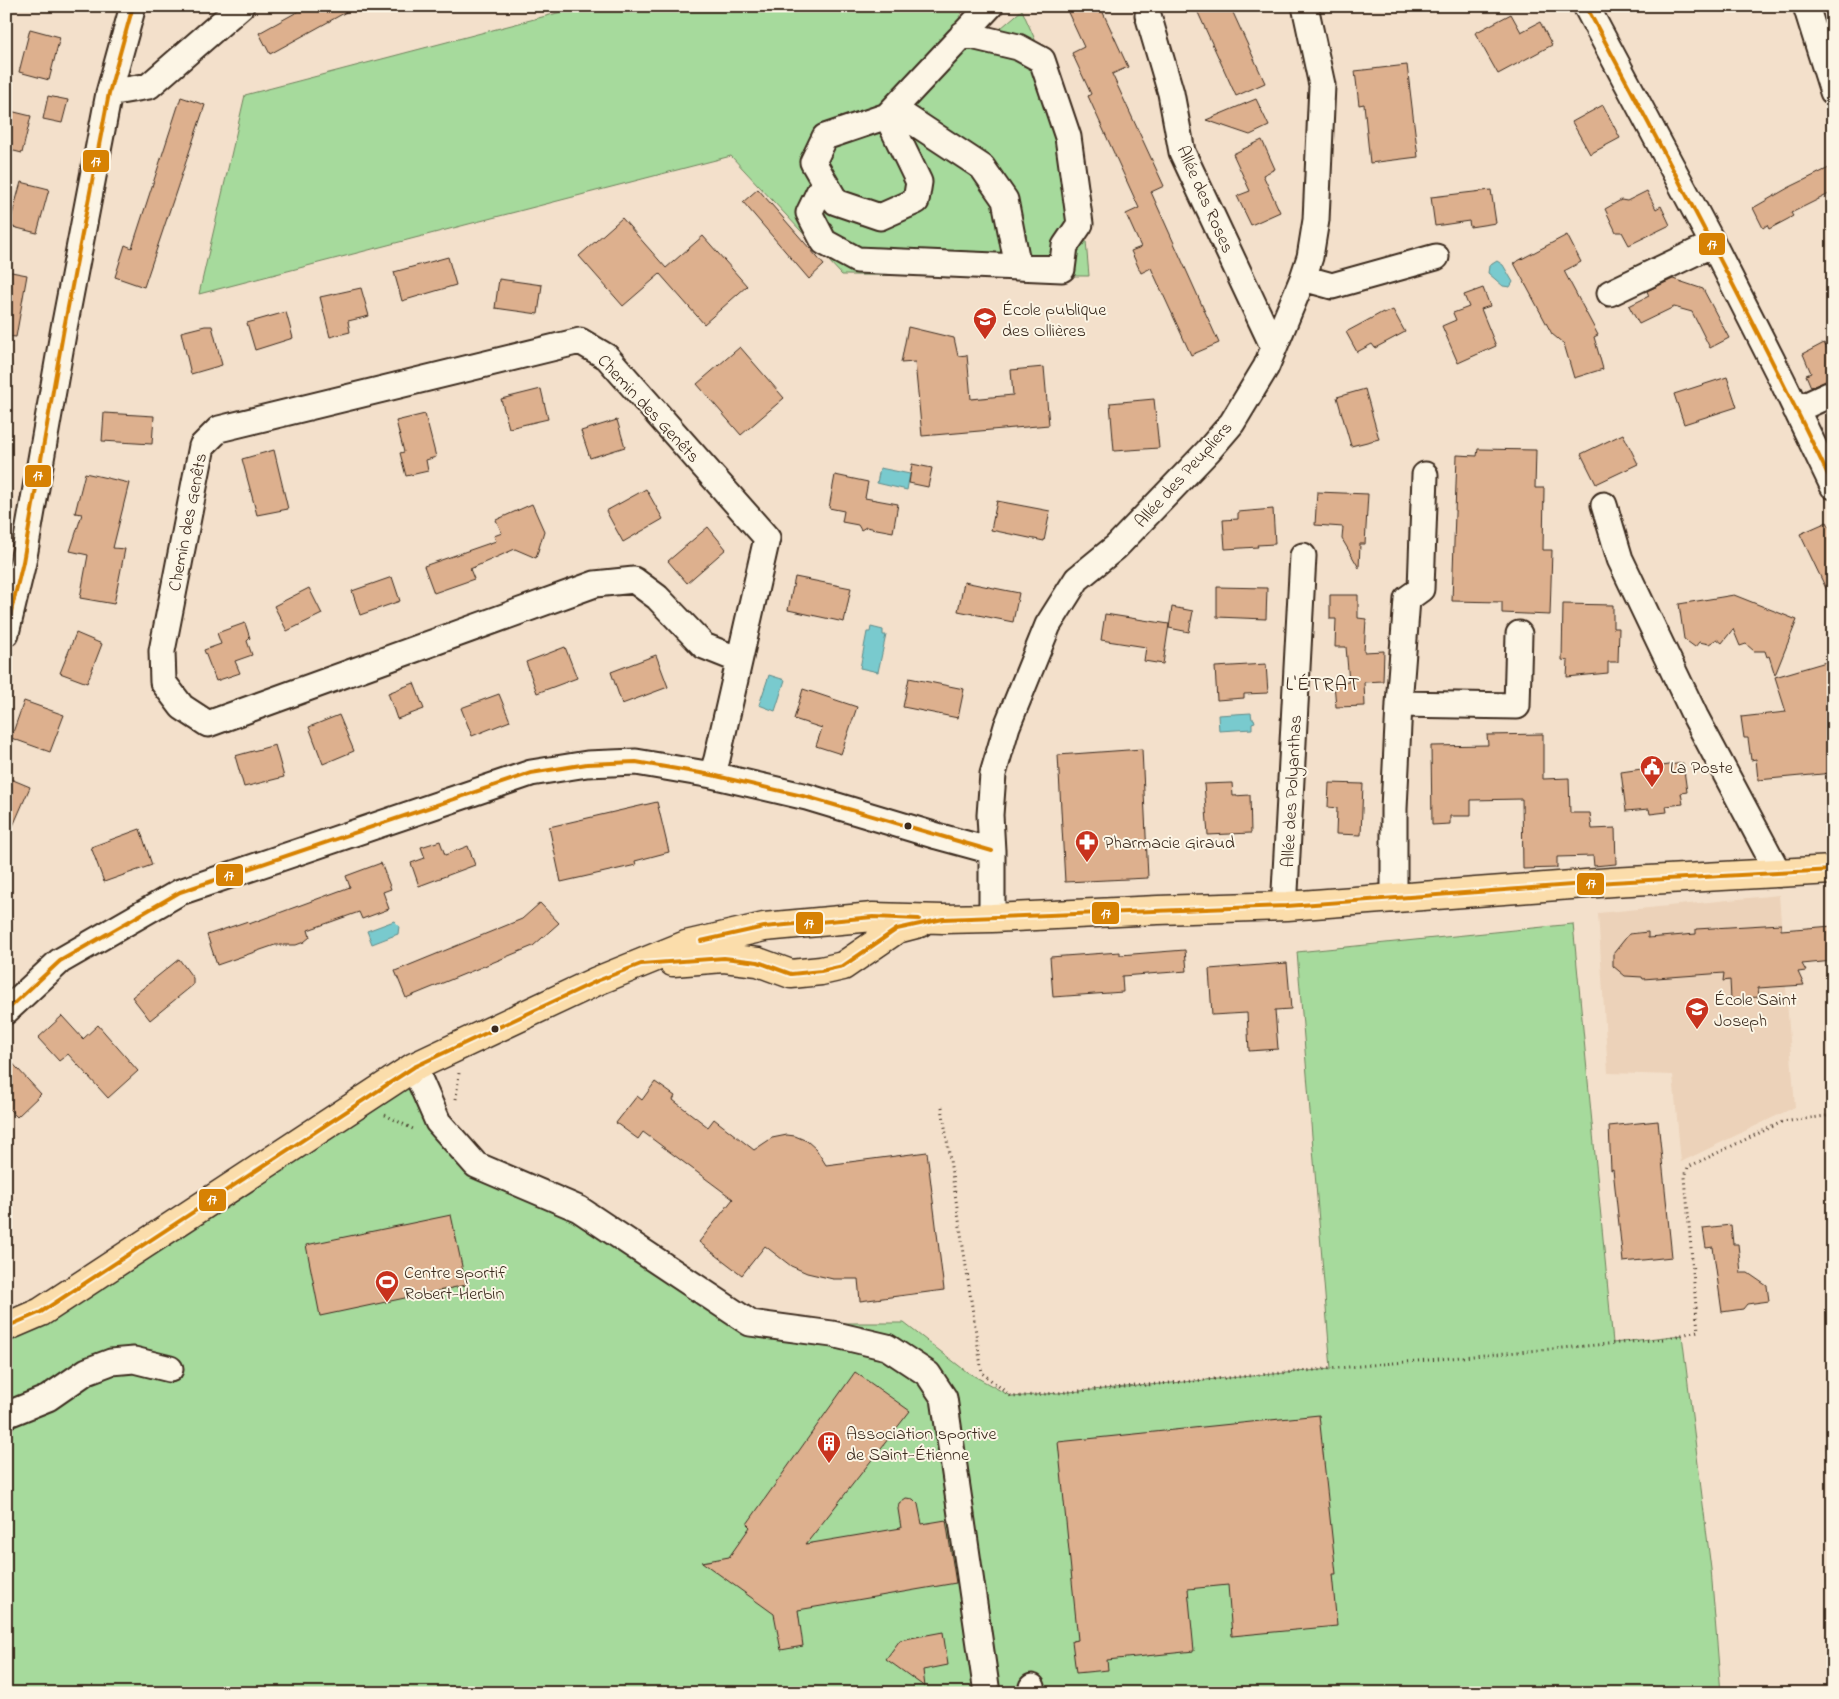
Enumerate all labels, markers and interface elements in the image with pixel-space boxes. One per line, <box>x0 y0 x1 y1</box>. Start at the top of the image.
street label: Allée des Roses <box>1169 142 1239 258</box>
line badge: 17 <box>82 149 110 173</box>
text: 17 <box>91 152 101 173</box>
line badge: 17 <box>1698 232 1726 256</box>
text: 17 <box>1707 235 1717 256</box>
place label: École publique des Ollières <box>1002 298 1107 345</box>
school or university icon: École publique des Ollières <box>972 306 998 340</box>
street label: Chemin des Genêts <box>590 349 705 470</box>
street label: Allée des Peupliers <box>1129 416 1240 534</box>
street label: Chemin des Genêts <box>163 451 215 594</box>
line badge: 17 <box>24 464 52 488</box>
text: 17 <box>33 466 43 487</box>
district label: L'ÉTRAT <box>1286 671 1360 700</box>
street label: Allée des Polyanthas <box>1276 714 1310 868</box>
public building icon: La Poste <box>1639 754 1665 788</box>
place label: La Poste <box>1670 756 1734 782</box>
unlabelled marker <box>903 821 913 831</box>
pharmacy icon: Pharmacie Giraud <box>1074 829 1100 863</box>
place label: Pharmacie Giraud <box>1104 831 1235 857</box>
line badge: 17 <box>215 863 244 887</box>
text: 17 <box>224 866 234 887</box>
line badge: 17 <box>1576 872 1605 896</box>
text: 17 <box>1586 874 1596 895</box>
line badge: 17 <box>1091 901 1120 925</box>
text: 17 <box>1101 904 1111 925</box>
line badge: 17 <box>795 911 824 935</box>
text: 17 <box>804 914 814 935</box>
place label: École Saint Joseph <box>1714 988 1797 1035</box>
school or university icon: École Saint Joseph <box>1684 996 1710 1030</box>
unlabelled marker <box>490 1024 500 1034</box>
line badge: 17 <box>198 1188 227 1212</box>
text: 17 <box>207 1190 217 1211</box>
place label: Centre sportif Robert-Herbin <box>404 1261 507 1308</box>
sports icon: Centre sportif Robert-Herbin <box>374 1269 400 1303</box>
place label: Association sportive de Saint-Étienne <box>846 1422 997 1469</box>
building icon: Association sportive de Saint-Étienne <box>816 1430 842 1464</box>

